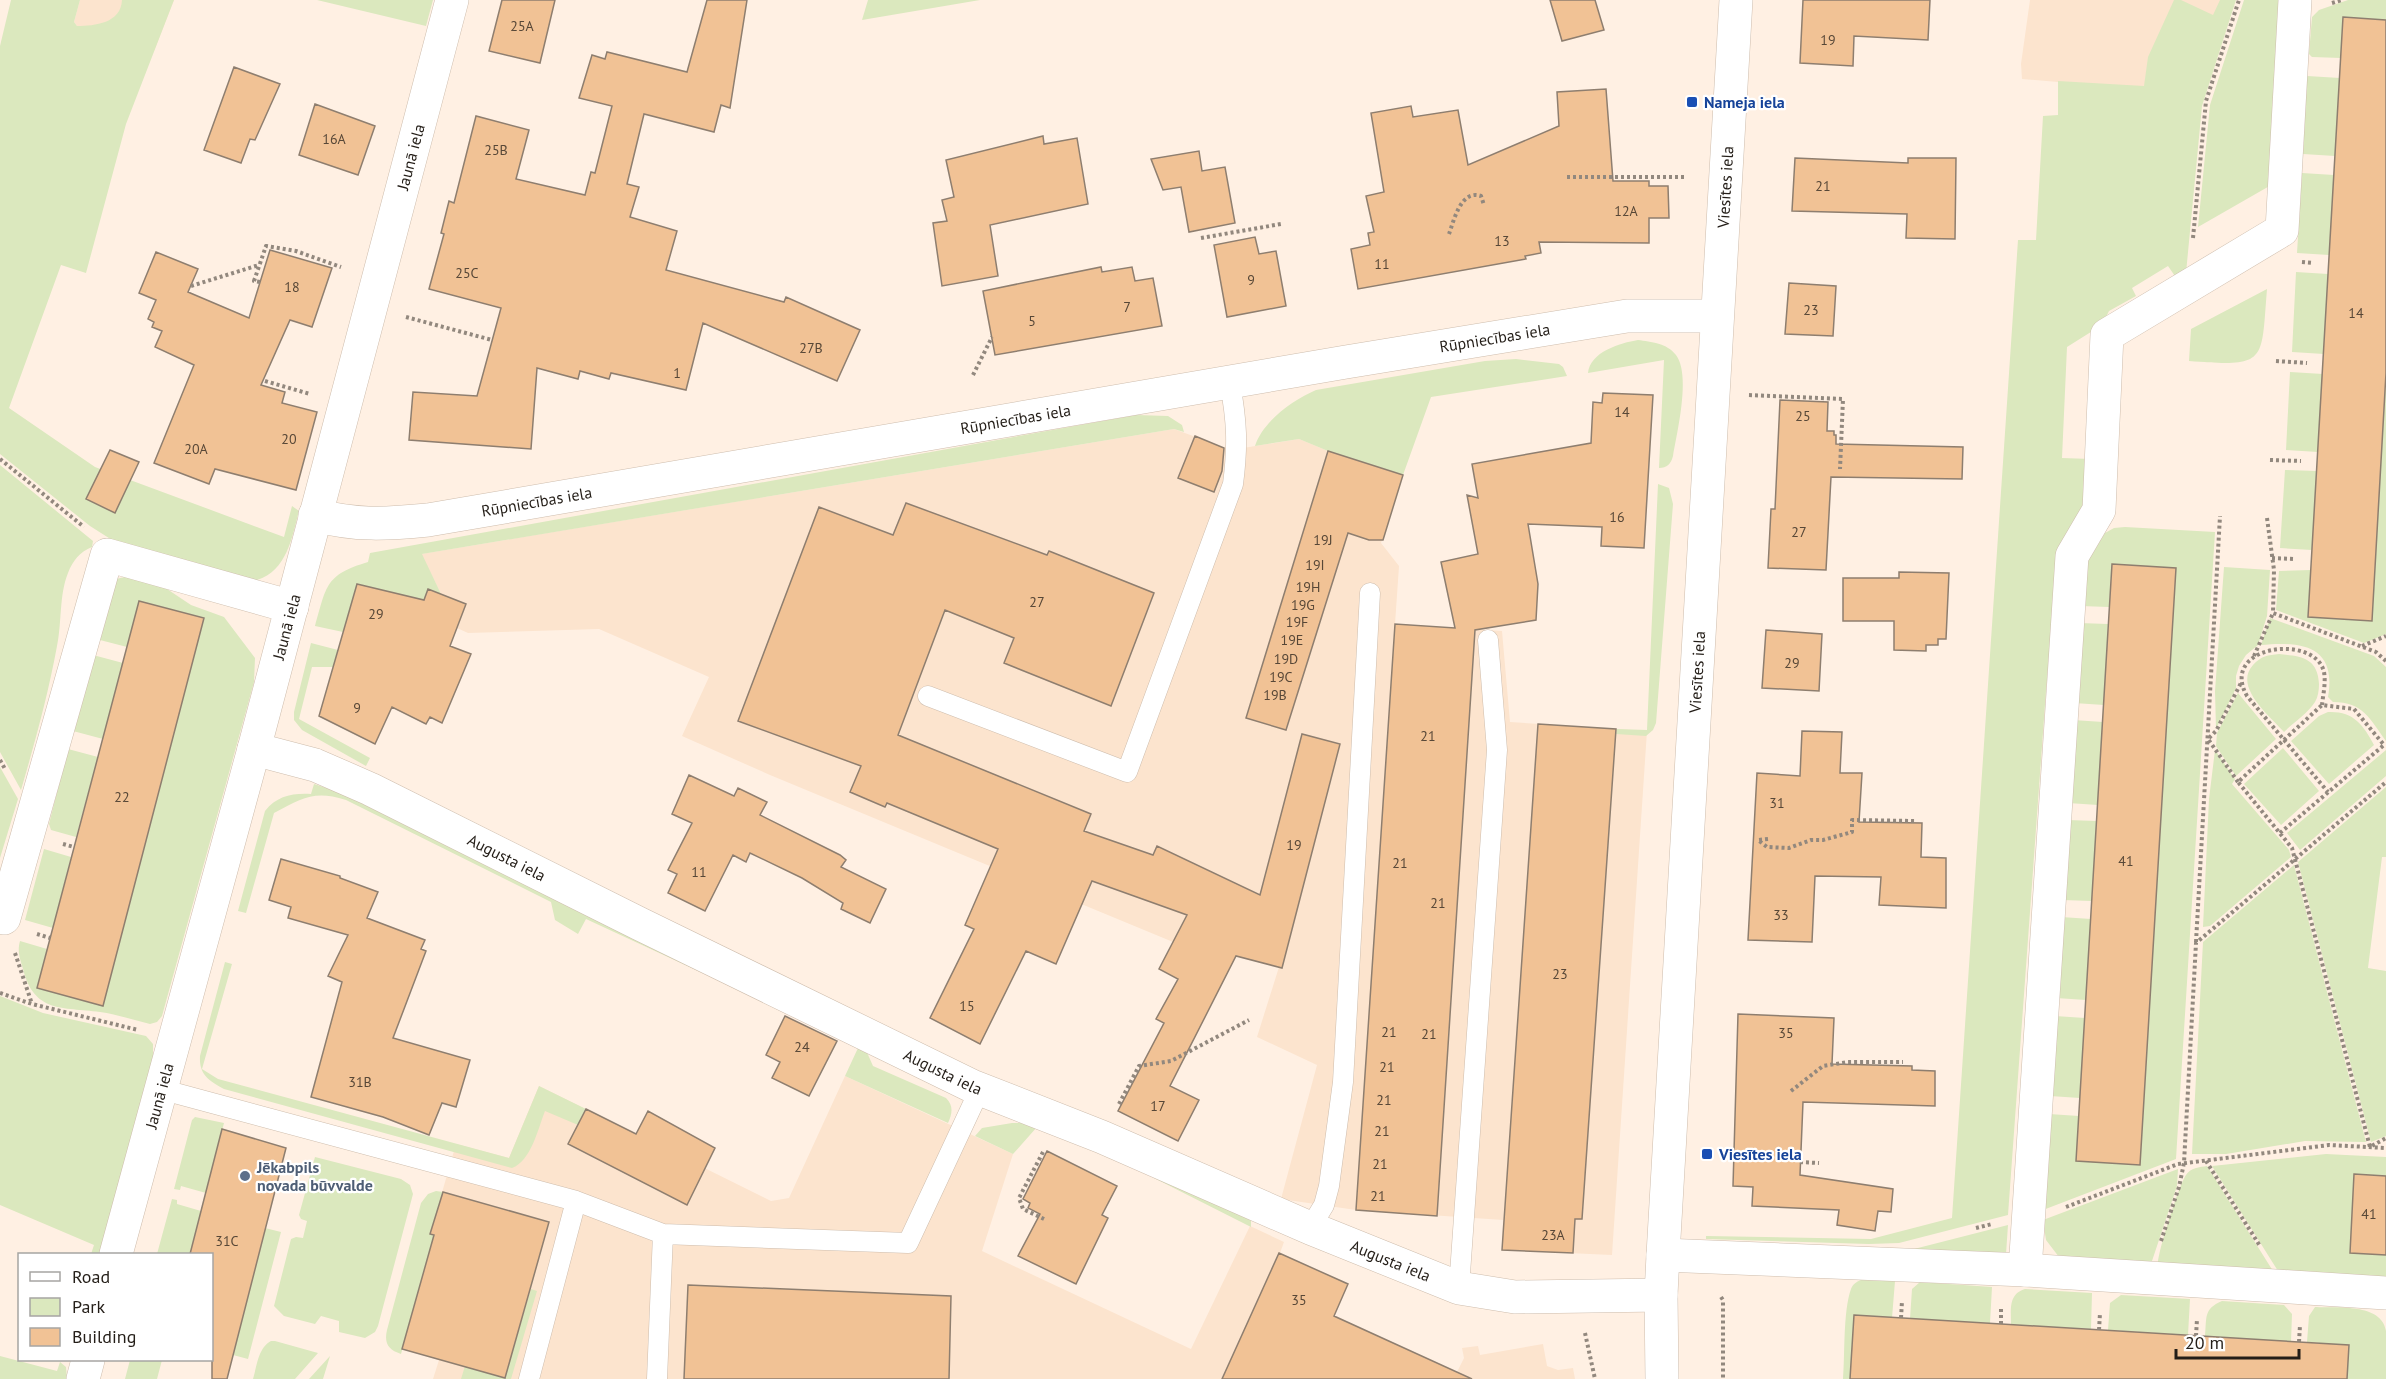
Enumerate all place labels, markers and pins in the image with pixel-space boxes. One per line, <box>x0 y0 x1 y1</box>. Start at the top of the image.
place label: Nameja iela <box>1704 92 1785 112</box>
marker: Nameja iela <box>1685 95 1699 109</box>
place label: Viesītes iela <box>1718 1144 1802 1164</box>
marker: Viesītes iela <box>1700 1147 1714 1161</box>
place label: Jēkabpils novada būvvalde <box>256 1157 373 1195</box>
marker: Jēkabpils novada būvvalde <box>238 1169 252 1183</box>

